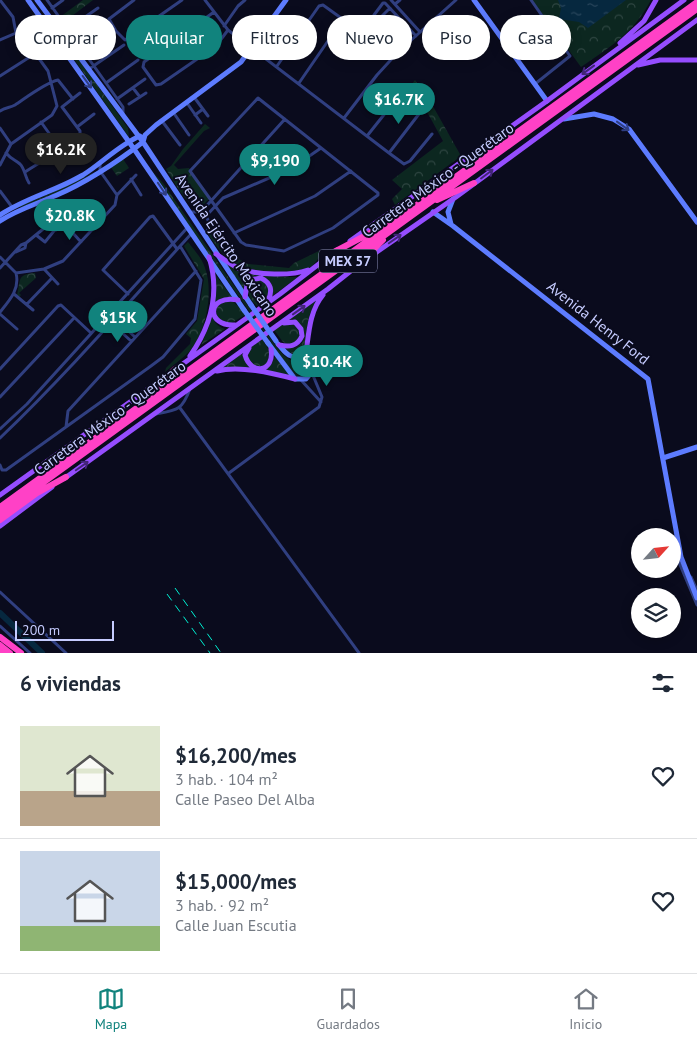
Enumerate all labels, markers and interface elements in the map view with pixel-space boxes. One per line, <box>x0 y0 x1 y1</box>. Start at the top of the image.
chip: Comprar <box>15 15 116 60</box>
chip: Alquilar <box>126 15 222 60</box>
chip: Filtros <box>232 15 317 60</box>
chip: Nuevo <box>327 15 412 60</box>
chip: Piso <box>422 15 490 60</box>
chip: Casa <box>500 15 571 60</box>
one-way arrow <box>582 65 595 76</box>
one-way arrow <box>82 75 92 89</box>
pin: $16.7K <box>358 82 440 125</box>
text: $16.7K <box>374 89 424 109</box>
street label: Carretera México - Querétaro <box>358 118 517 241</box>
one-way arrow <box>616 121 630 131</box>
pin: $16.2K <box>20 132 102 175</box>
text: $16.2K <box>36 139 86 159</box>
pin: $9,190 <box>234 144 316 186</box>
text: $9,190 <box>250 150 300 170</box>
one-way arrow <box>480 169 494 179</box>
street label: Avenida Ejército Mexicano <box>171 170 281 320</box>
one-way arrow <box>157 182 167 196</box>
pin: $20.8K <box>29 198 111 241</box>
text: $20.8K <box>45 205 95 225</box>
one-way arrow <box>388 234 402 244</box>
road number: MEX 57 <box>319 250 377 272</box>
street label: Avenida Henry Ford <box>543 277 653 369</box>
pin: $15K <box>88 300 148 343</box>
one-way arrow <box>292 305 306 315</box>
text: $15K <box>99 307 137 327</box>
pin: $10.4K <box>286 344 368 387</box>
text: $10.4K <box>302 351 352 371</box>
street label: Carretera México - Querétaro <box>30 356 189 479</box>
one-way arrow <box>75 461 89 471</box>
north arrow <box>631 528 681 578</box>
map controls <box>631 528 681 638</box>
button: layers <box>631 588 681 638</box>
scale bar <box>15 618 114 641</box>
text: 200 m <box>22 621 60 639</box>
icon: filters <box>649 669 677 697</box>
text: 6 viviendas <box>20 670 121 697</box>
text: $16,200/mes <box>175 742 297 769</box>
icon: home <box>60 746 120 806</box>
icon: heart <box>649 762 677 790</box>
text: 3 hab. · 104 m² <box>175 769 278 789</box>
text: Calle Paseo Del Alba <box>175 789 315 809</box>
text: $15,000/mes <box>175 868 297 895</box>
icon: home <box>60 871 120 931</box>
icon: heart <box>649 887 677 915</box>
text: 3 hab. · 92 m² <box>175 895 269 915</box>
text: Calle Juan Escutia <box>175 915 297 935</box>
tab: Mapa <box>95 985 127 1033</box>
tab: Guardados <box>317 985 380 1033</box>
tab: Inicio <box>569 985 602 1033</box>

